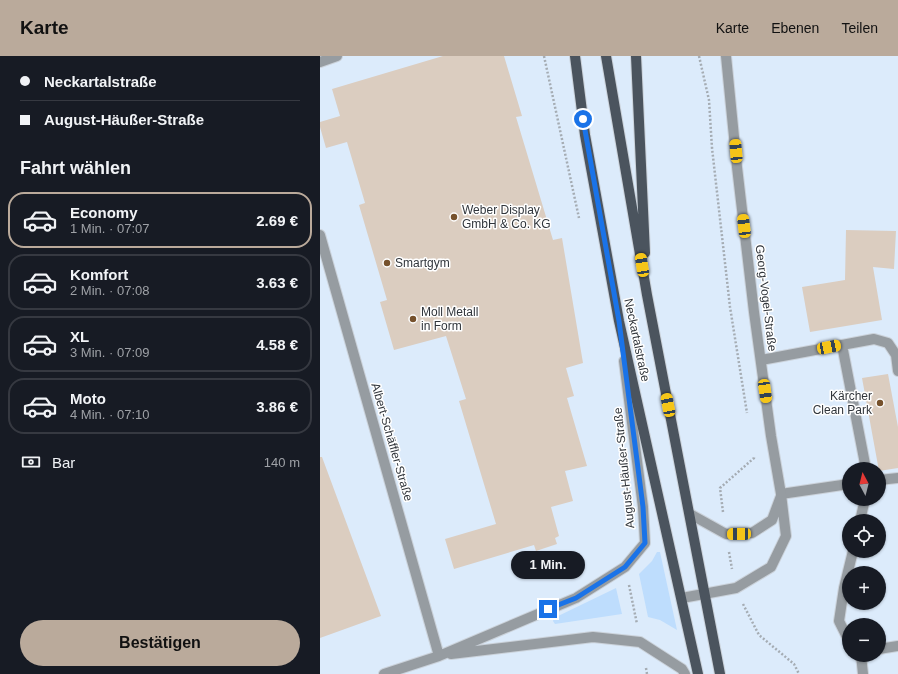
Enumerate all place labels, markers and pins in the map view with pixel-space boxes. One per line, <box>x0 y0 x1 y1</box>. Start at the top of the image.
place label: Weber Display GmbH & Co. KG <box>462 203 551 231</box>
marker: Weber Display GmbH & Co. KG <box>449 212 459 222</box>
place label: Smartgym <box>395 256 450 270</box>
marker: Smartgym <box>382 258 392 268</box>
place label: Moll Metall in Form <box>421 305 478 333</box>
marker: Moll Metall in Form <box>408 314 418 324</box>
place label: Kärcher Clean Park <box>813 389 873 417</box>
marker: Kärcher Clean Park <box>875 398 885 408</box>

